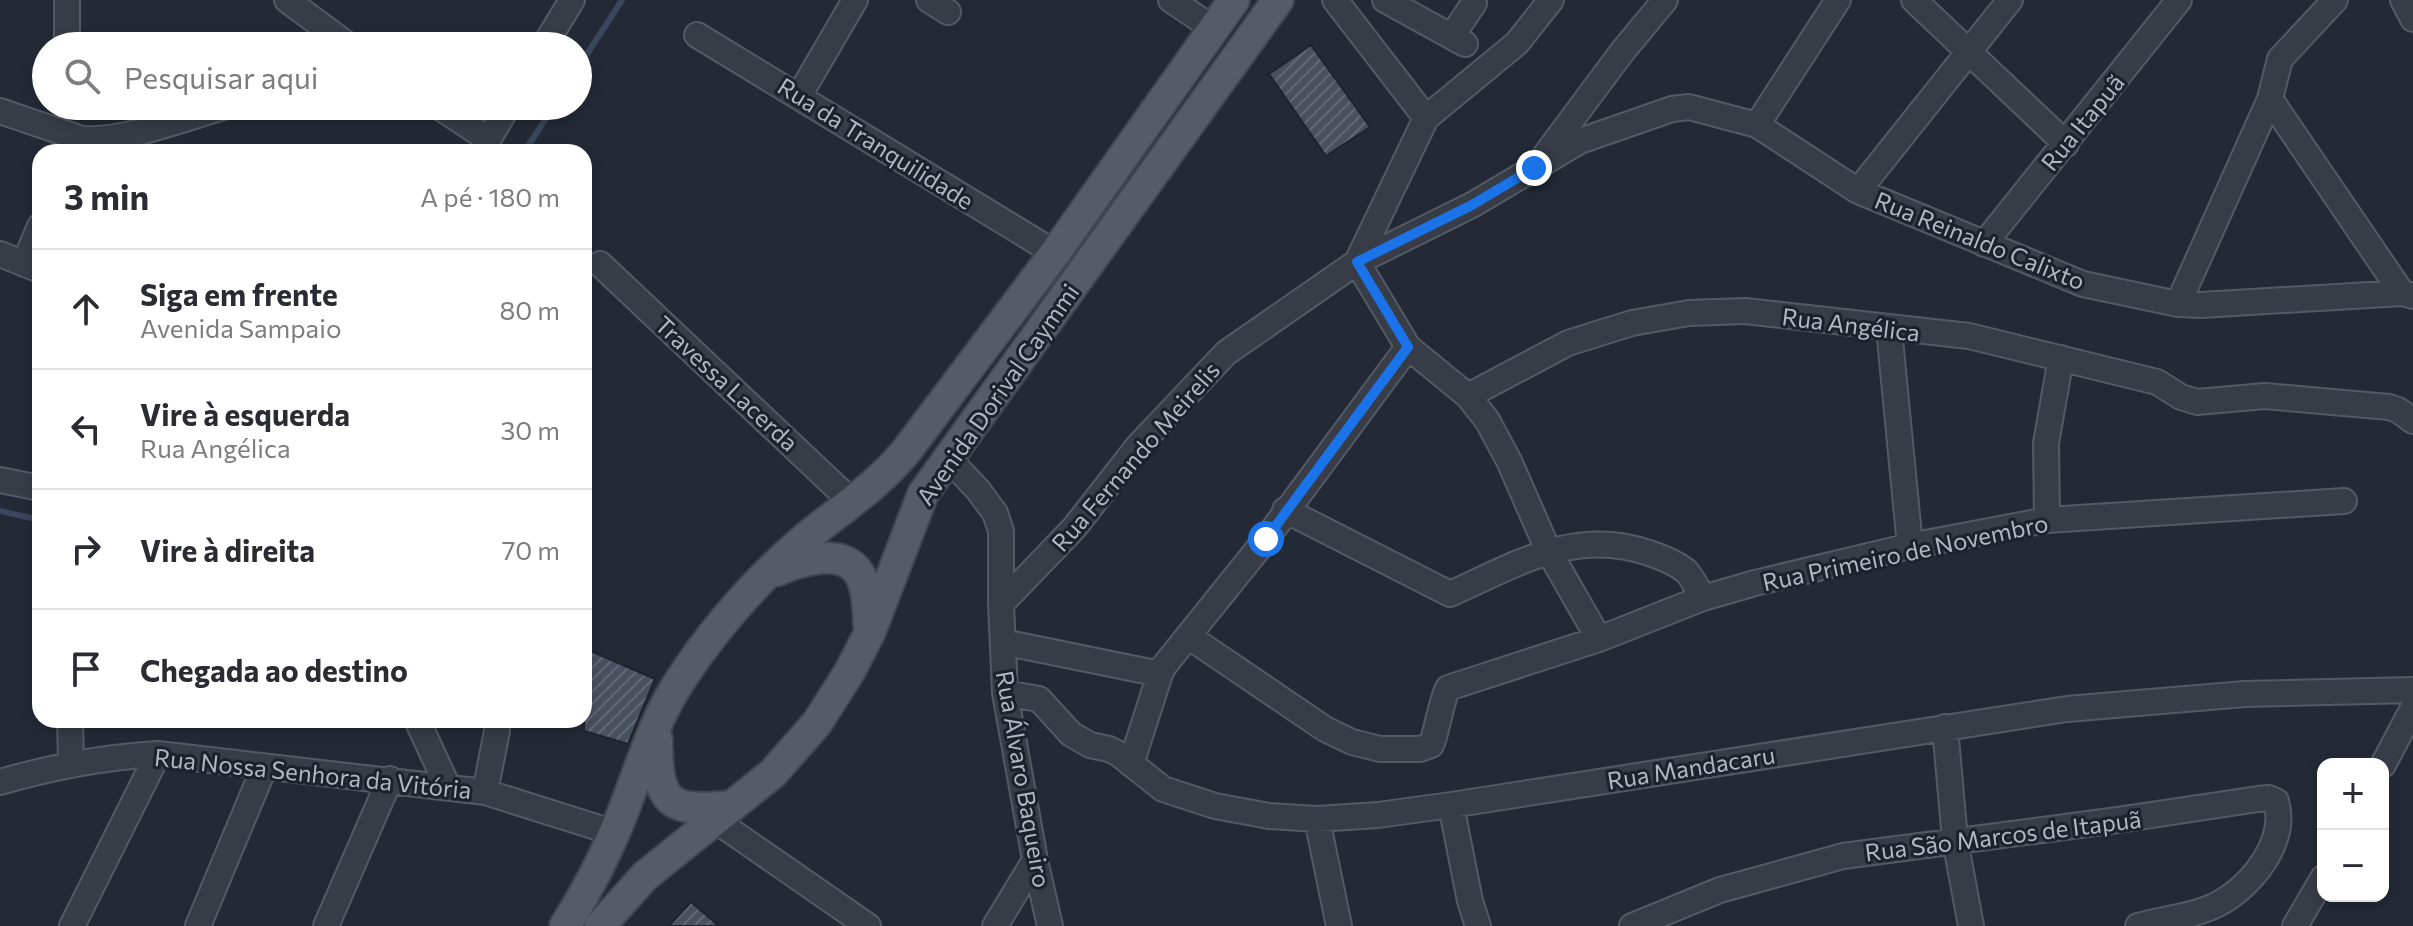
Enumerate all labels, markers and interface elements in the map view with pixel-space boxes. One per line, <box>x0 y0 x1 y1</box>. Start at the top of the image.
search box <box>32 32 592 120</box>
icon: search <box>60 54 104 98</box>
text: Pesquisar aqui <box>124 58 319 95</box>
street label: Rua Itapuã <box>2034 68 2130 176</box>
street label: Rua da Tranquilidade <box>773 71 979 215</box>
route end <box>1516 150 1552 186</box>
text: 3 min <box>64 175 149 217</box>
text: A pé · 180 m <box>420 181 560 212</box>
street label: Rua Reinaldo Calixto <box>1871 185 2089 295</box>
text: Siga em frente <box>140 275 338 312</box>
street label: Avenida Dorival Caymmi <box>910 278 1084 510</box>
icon: ahead <box>64 287 108 331</box>
text: 80 m <box>500 294 560 325</box>
street label: Rua Angélica <box>1780 301 1922 347</box>
street label: Travessa Lacerda <box>649 309 805 457</box>
text: Avenida Sampaio <box>140 312 341 343</box>
street label: Rua Fernando Meirelis <box>1045 355 1225 557</box>
text: Vire à esquerda <box>140 395 350 432</box>
icon: left <box>64 407 108 451</box>
text: 30 m <box>501 414 560 445</box>
text: Rua Angélica <box>140 432 291 463</box>
street label: Rua Primeiro de Novembro <box>1759 508 2051 596</box>
route start <box>1248 521 1284 557</box>
icon: right <box>64 527 108 571</box>
text: Vire à direita <box>140 531 315 568</box>
text: 70 m <box>502 534 560 565</box>
icon: arrive <box>64 647 108 691</box>
text: Chegada ao destino <box>140 651 408 688</box>
street label: Rua Álvaro Baqueiro <box>991 668 1057 890</box>
street label: Rua Mandacaru <box>1605 739 1777 795</box>
street label: Rua Nossa Senhora da Vitória <box>153 742 473 804</box>
map controls <box>2317 758 2389 902</box>
button: + <box>2317 758 2389 830</box>
street label: Rua São Marcos de Itapuã <box>1863 804 2143 866</box>
button: − <box>2317 830 2389 902</box>

